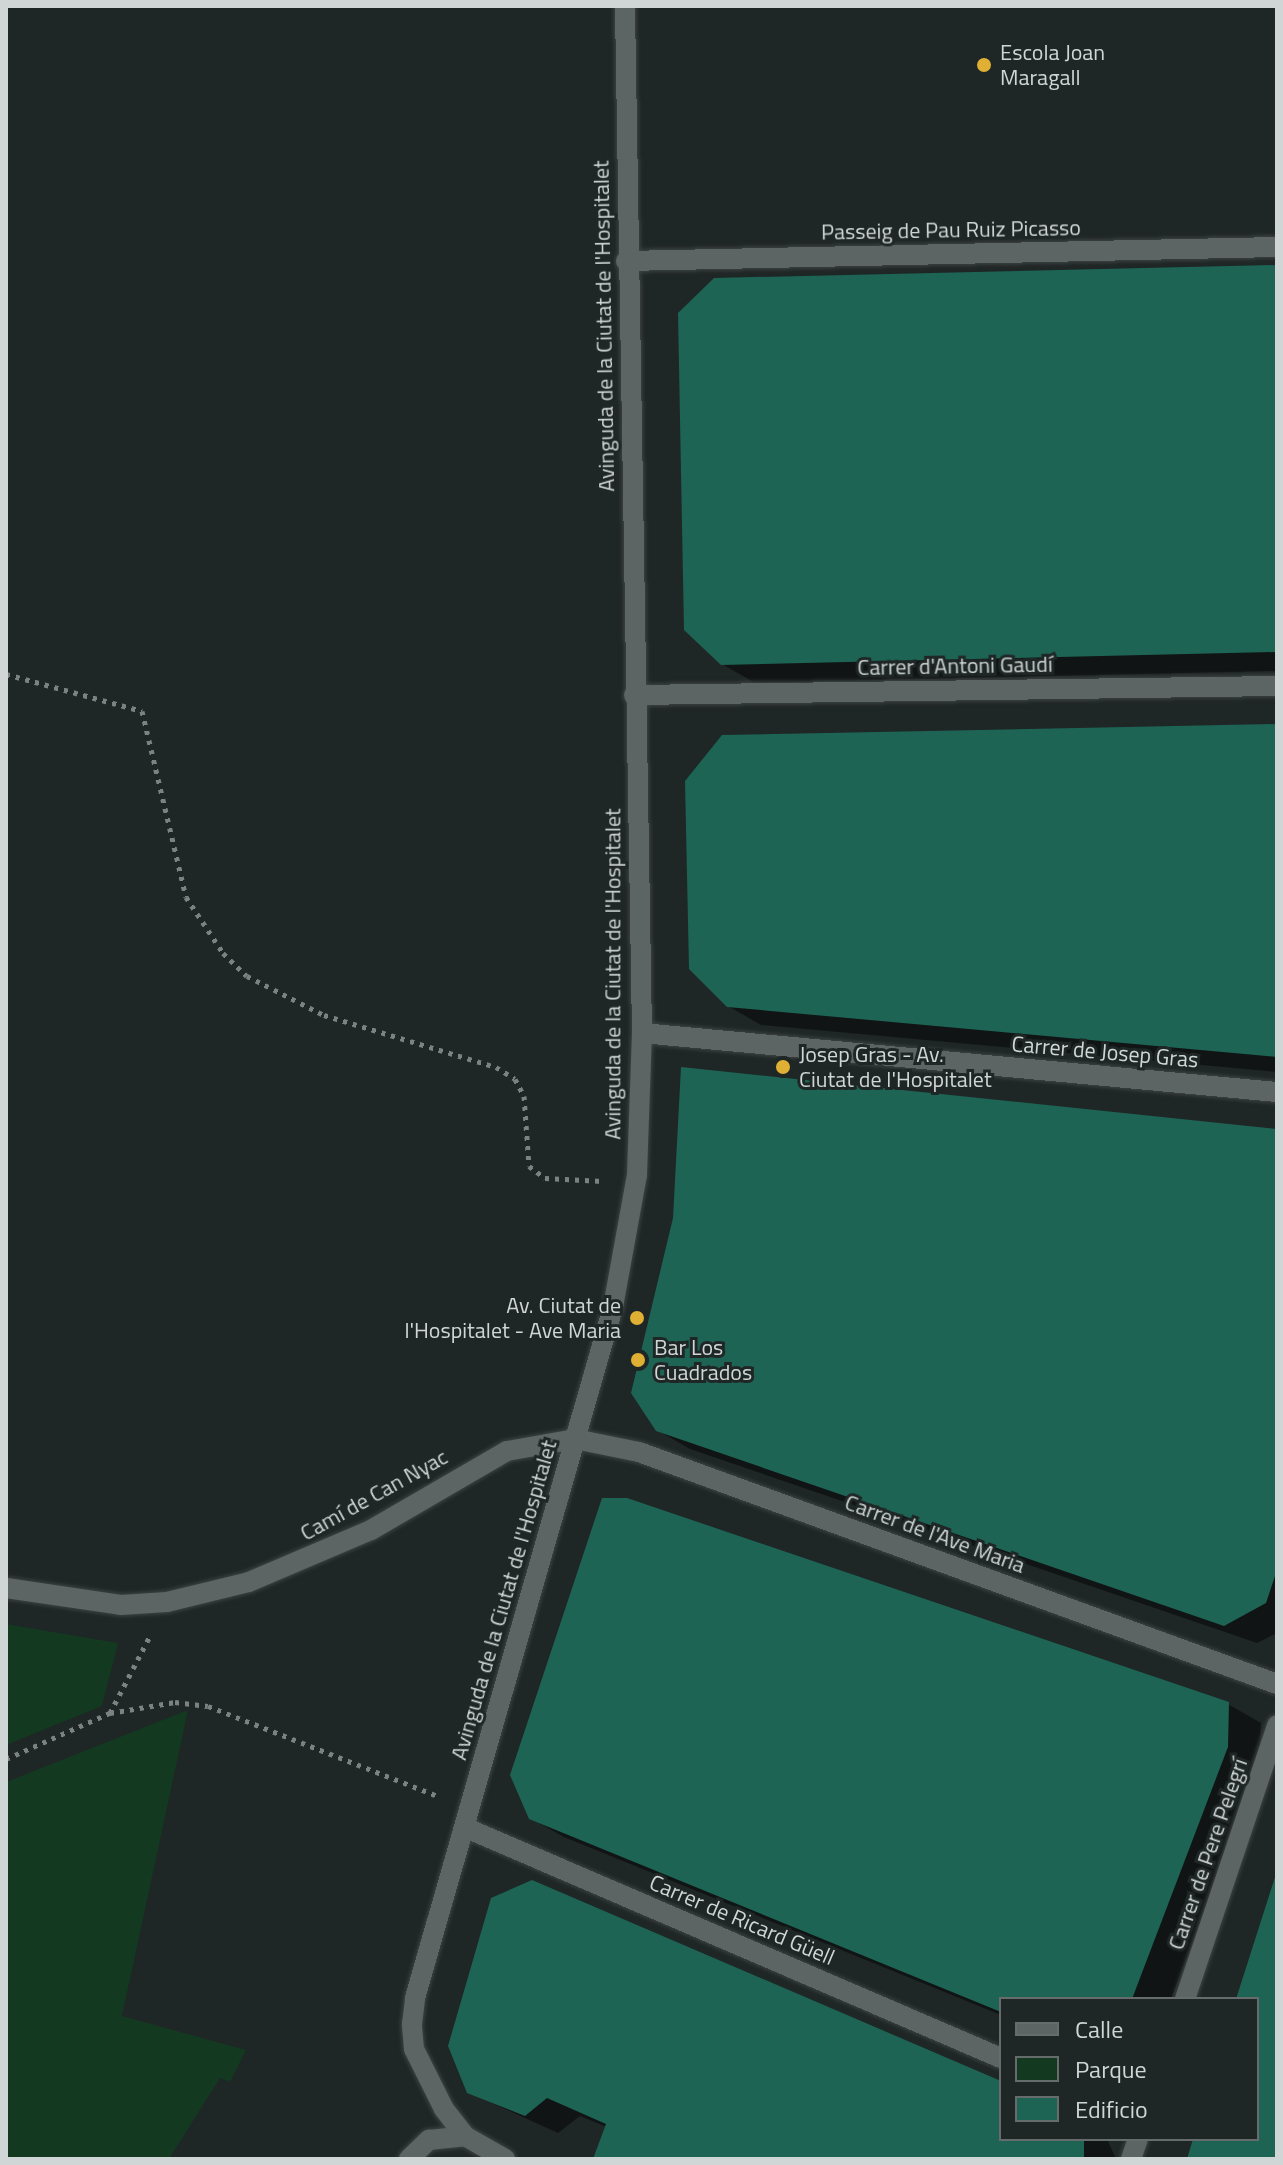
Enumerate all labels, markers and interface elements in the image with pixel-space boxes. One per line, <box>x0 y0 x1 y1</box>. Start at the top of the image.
place label: Escola Joan Maragall <box>1000 39 1105 90</box>
marker: Escola Joan Maragall <box>975 56 993 74</box>
street label: Avinguda de la Ciutat de l'Hospitalet <box>588 160 620 492</box>
street label: Passeig de Pau Ruiz Picasso <box>821 215 1081 245</box>
street label: Carrer d'Antoni Gaudí <box>857 651 1053 681</box>
street label: Avinguda de la Ciutat de l'Hospitalet <box>600 808 626 1140</box>
street label: Carrer de Josep Gras <box>1011 1031 1199 1073</box>
place label: Josep Gras - Av. Ciutat de l'Hospitalet <box>799 1041 992 1092</box>
marker: Josep Gras - Av. Ciutat de l'Hospitalet <box>774 1058 792 1076</box>
place label: Av. Ciutat de l'Hospitalet - Ave Maria <box>404 1292 621 1344</box>
marker: Av. Ciutat de l'Hospitalet - Ave Maria <box>628 1309 646 1327</box>
place label: Bar Los Cuadrados <box>654 1334 752 1386</box>
marker: Bar Los Cuadrados <box>629 1351 647 1369</box>
street label: Avinguda de la Ciutat de l'Hospitalet <box>446 1437 562 1763</box>
street label: Camí de Can Nyac <box>296 1444 452 1546</box>
street label: Carrer de l'Ave Maria <box>841 1489 1029 1579</box>
street label: Carrer de Pere Pelegrí <box>1163 1755 1253 1953</box>
street label: Carrer de Ricard Güell <box>646 1869 838 1971</box>
legend <box>999 1997 1259 2141</box>
text: Calle <box>1075 2011 1123 2047</box>
text: Parque <box>1075 2051 1147 2087</box>
text: Edificio <box>1075 2091 1148 2127</box>

